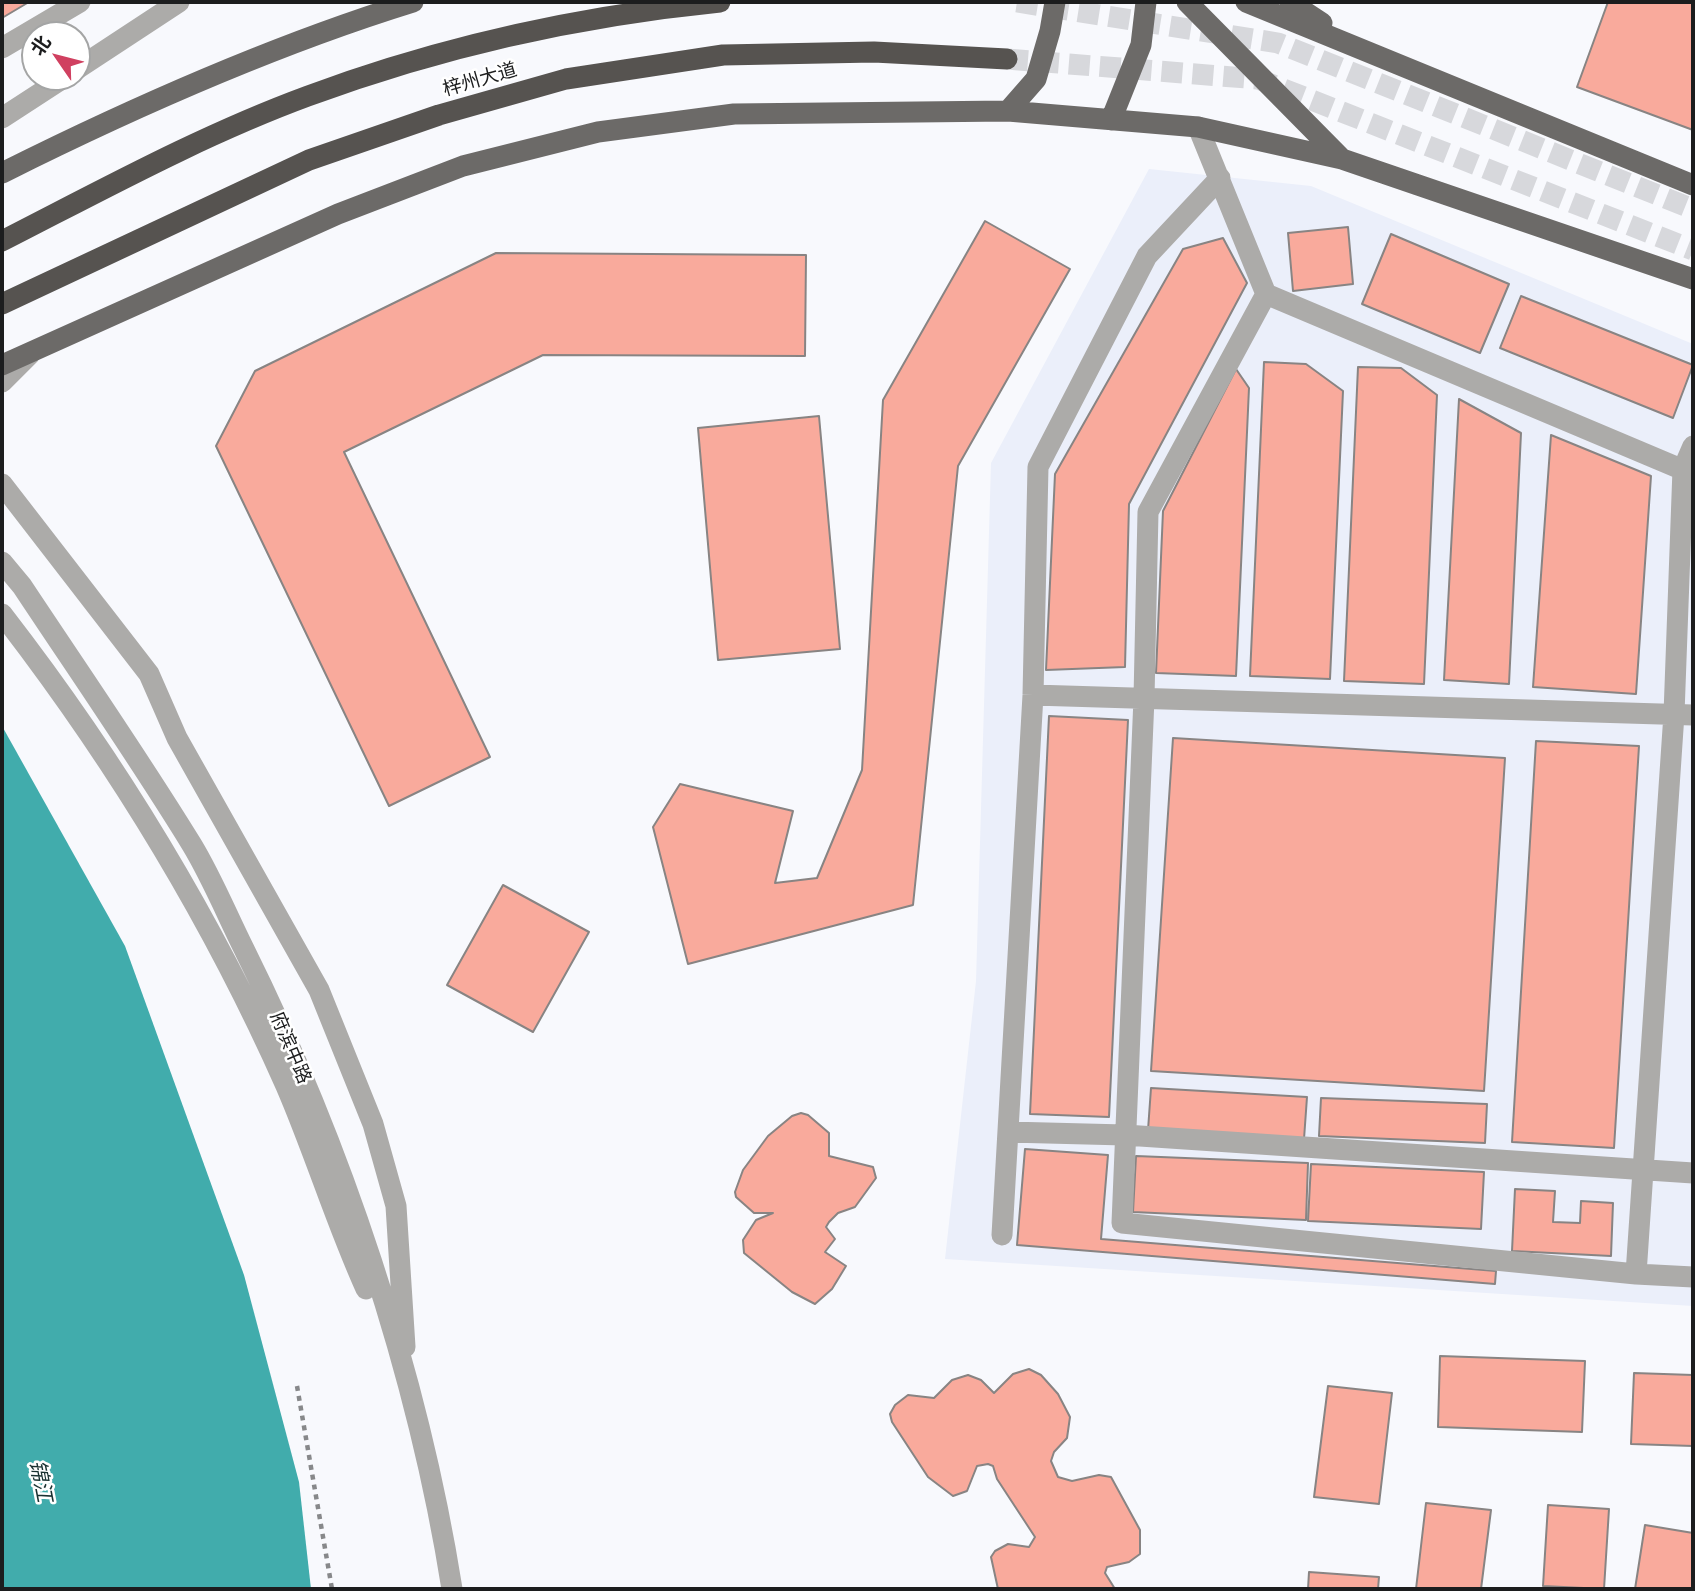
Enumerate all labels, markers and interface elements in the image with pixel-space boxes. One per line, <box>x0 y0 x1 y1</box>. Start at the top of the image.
north arrow <box>21 21 91 91</box>
text: 北 <box>24 30 57 60</box>
street label: 梓州大道 <box>440 59 520 101</box>
street label: 府滨中路 <box>265 1009 315 1087</box>
water label: 锦江 <box>24 1458 56 1504</box>

